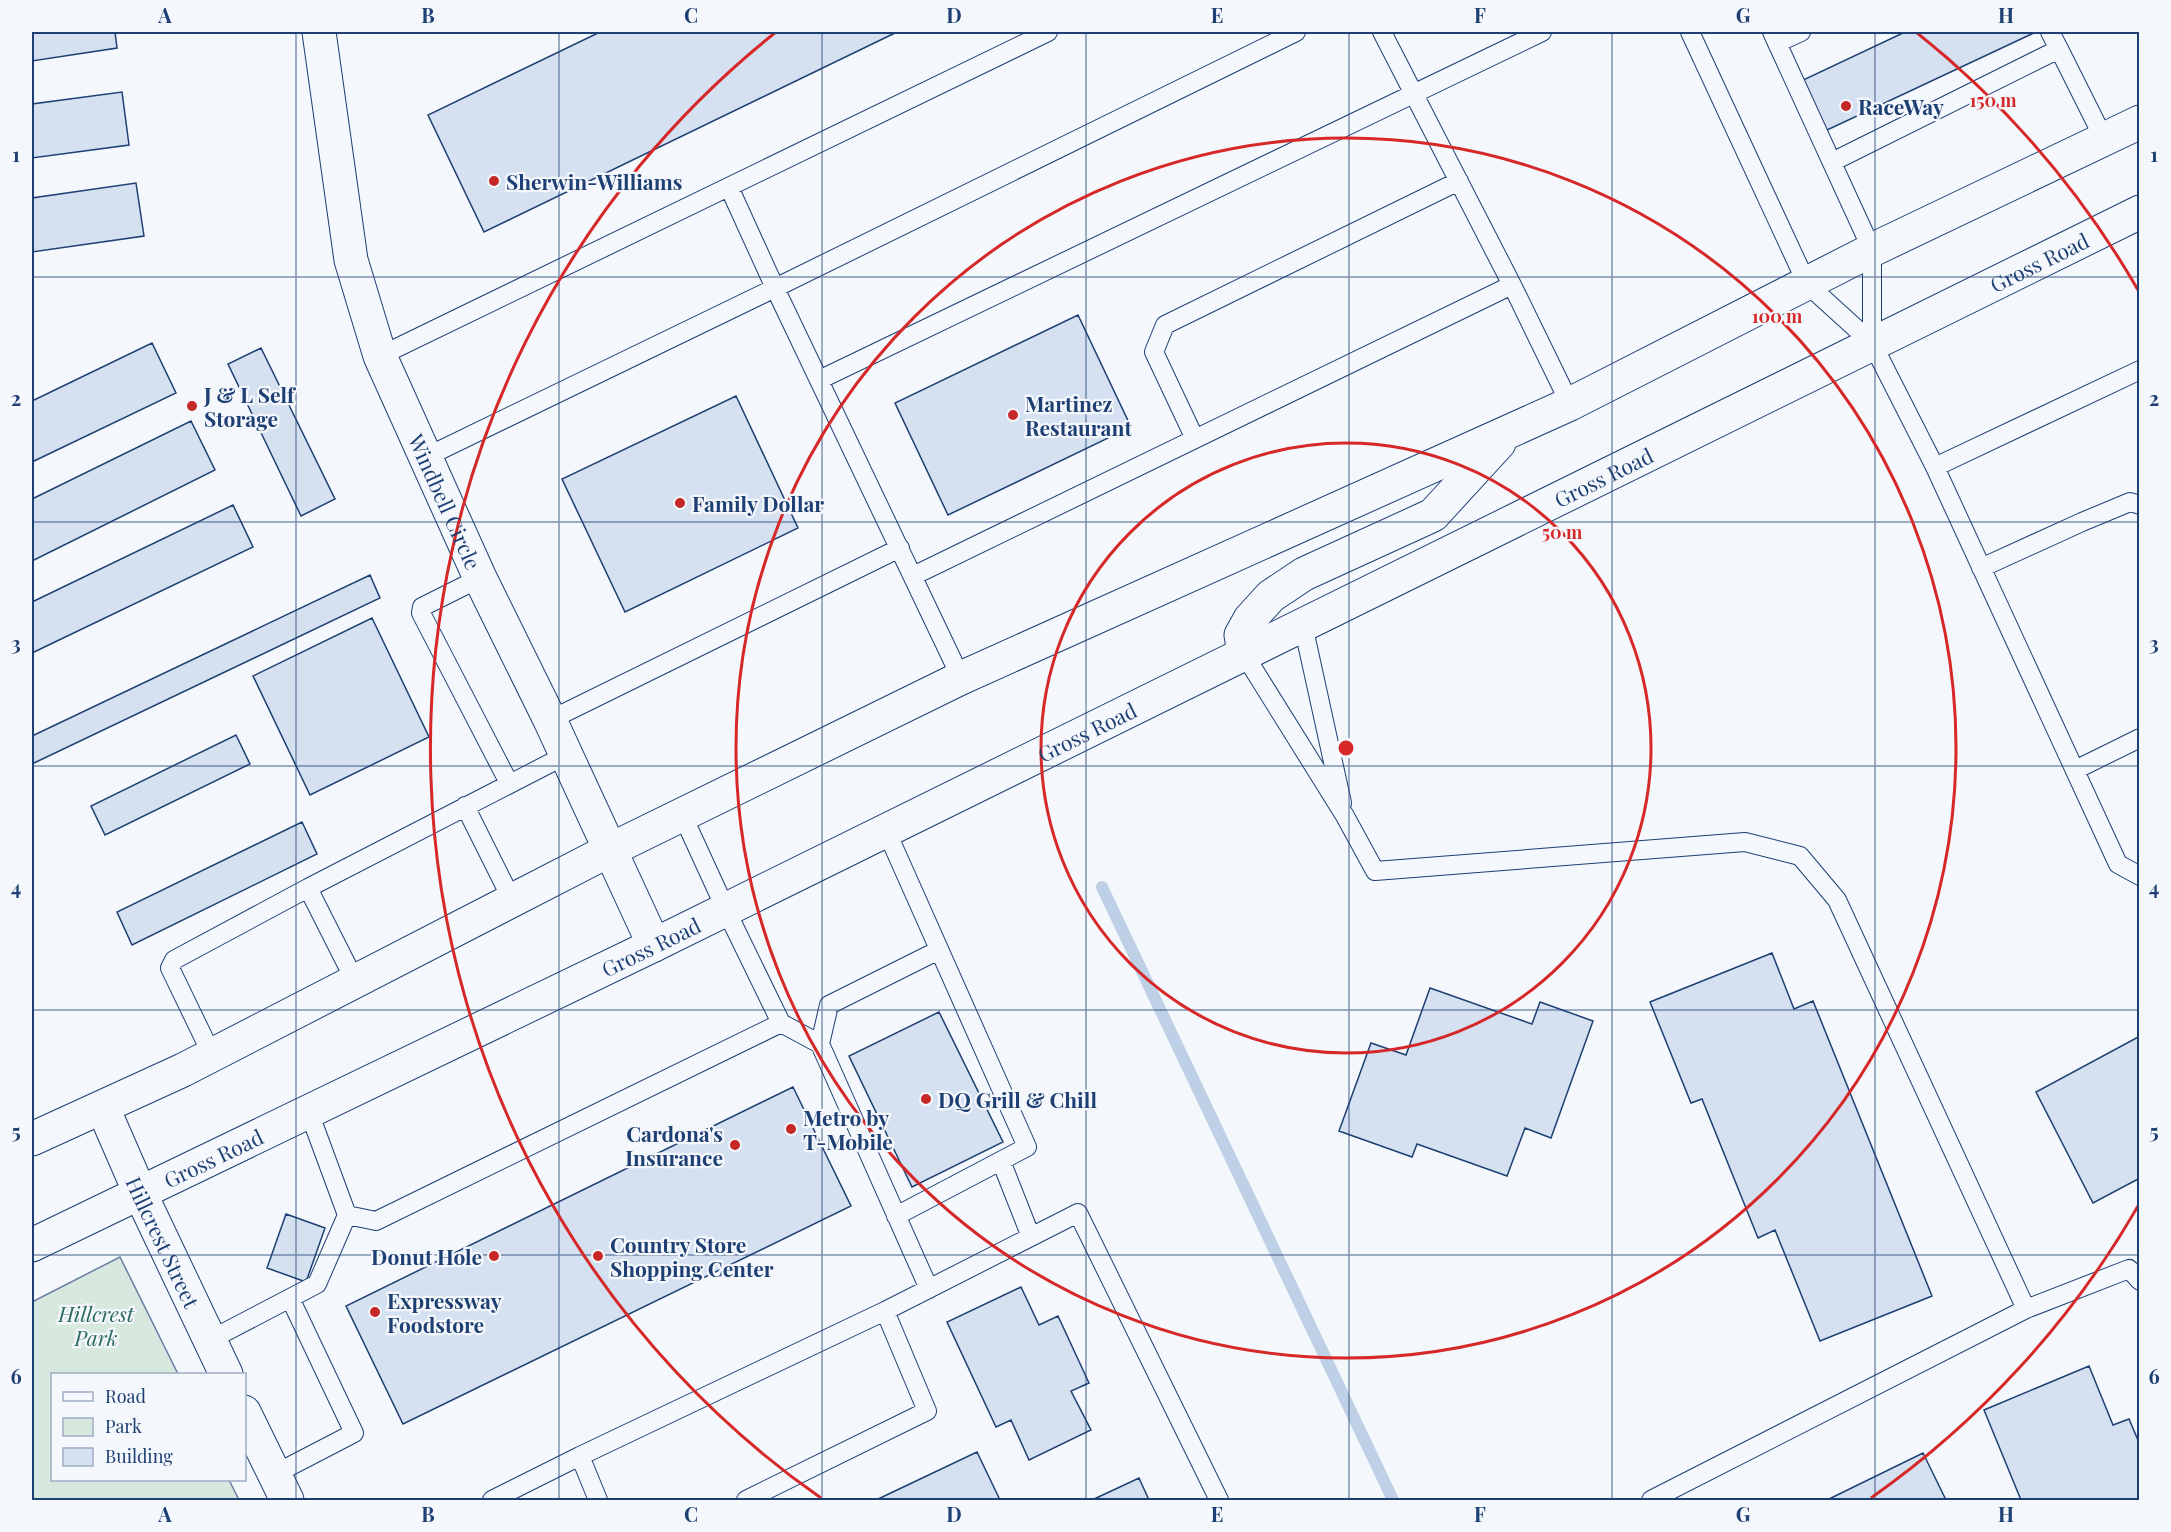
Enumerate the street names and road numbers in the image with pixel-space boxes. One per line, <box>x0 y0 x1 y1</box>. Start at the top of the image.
street label: Gross Road <box>1985 226 2093 298</box>
street label: Windbell Circle <box>402 428 488 573</box>
street label: Gross Road <box>1549 441 1657 513</box>
street label: Gross Road <box>1032 695 1141 768</box>
street label: Gross Road <box>597 910 705 982</box>
street label: Gross Road <box>159 1122 267 1194</box>
street label: Hillcrest Street <box>121 1172 207 1313</box>

